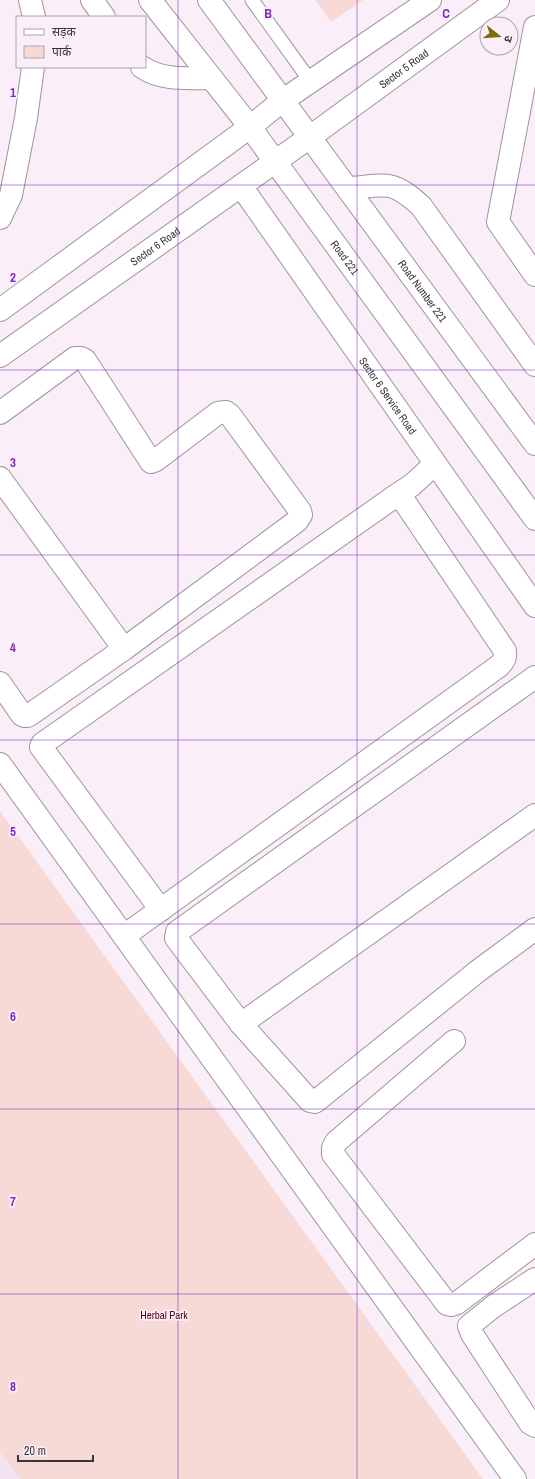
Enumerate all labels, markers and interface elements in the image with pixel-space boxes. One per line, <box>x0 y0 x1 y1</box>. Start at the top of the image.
text: B <box>264 5 272 22</box>
text: C <box>442 5 450 22</box>
legend <box>16 16 146 68</box>
north arrow <box>479 16 519 56</box>
text: सड़क <box>52 24 77 40</box>
text: उ <box>501 34 516 45</box>
text: पार्क <box>52 44 72 60</box>
street label: Sector 5 Road <box>376 46 431 91</box>
text: 1 <box>10 84 16 101</box>
street label: Sector 6 Road <box>128 224 183 269</box>
street label: Road 221 <box>328 238 362 277</box>
street label: Road Number 221 <box>395 257 450 325</box>
text: 2 <box>10 269 16 286</box>
street label: Sector 6 Service Road <box>356 354 420 437</box>
text: 3 <box>10 454 16 471</box>
text: 4 <box>10 639 16 656</box>
text: 5 <box>10 823 16 840</box>
text: 6 <box>10 1008 16 1025</box>
text: 7 <box>10 1193 16 1210</box>
park label: Herbal Park <box>140 1308 188 1322</box>
text: 8 <box>10 1378 16 1395</box>
scale bar <box>18 1437 93 1463</box>
text: 20 m <box>24 1443 46 1459</box>

